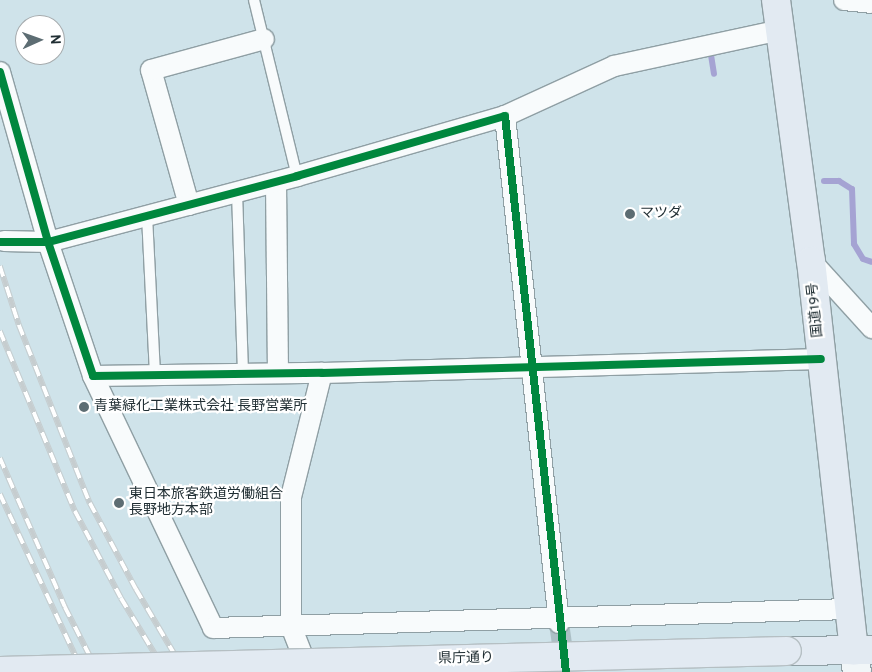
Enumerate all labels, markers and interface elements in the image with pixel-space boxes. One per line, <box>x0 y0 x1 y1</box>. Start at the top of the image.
north arrow <box>15 15 65 65</box>
text: N <box>46 34 63 45</box>
place label: マツダ <box>640 206 682 222</box>
marker: マツダ <box>624 208 636 220</box>
street label: 国道19号 <box>805 281 827 339</box>
place label: 青葉緑化工業株式会社 長野営業所 <box>94 399 307 415</box>
marker: 青葉緑化工業株式会社 長野営業所 <box>78 401 90 413</box>
place label: 東日本旅客鉄道労働組合 長野地方本部 <box>129 487 283 520</box>
marker: 東日本旅客鉄道労働組合 長野地方本部 <box>113 497 125 509</box>
street label: 県庁通り <box>438 650 494 668</box>

